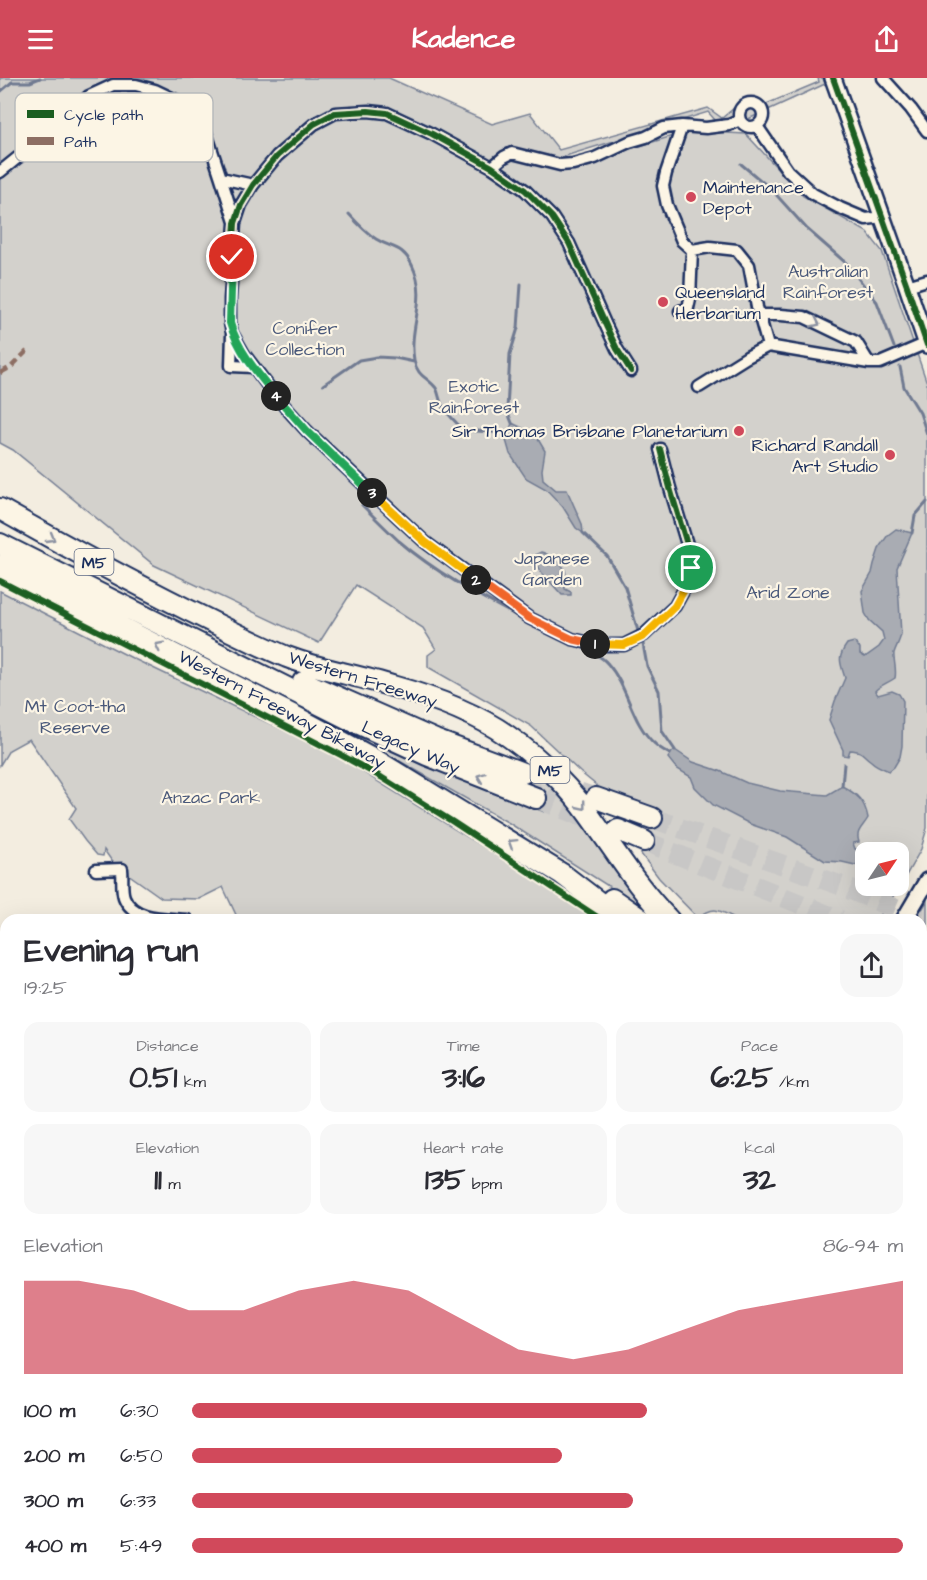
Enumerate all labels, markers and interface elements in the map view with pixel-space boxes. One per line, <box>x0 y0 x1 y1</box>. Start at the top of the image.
text: Kadence <box>412 20 515 58</box>
icon: menu <box>24 23 57 56</box>
icon: share <box>870 23 903 56</box>
legend <box>15 93 213 162</box>
text: Cycle path <box>64 104 143 127</box>
text: Path <box>64 131 97 153</box>
place label: Maintenance Depot <box>703 175 804 221</box>
marker: Maintenance Depot <box>684 190 698 204</box>
pin <box>206 231 257 282</box>
icon: check <box>215 240 248 273</box>
park label: Australian Rainforest <box>783 259 874 305</box>
place label: Queensland Herbarium <box>675 280 765 326</box>
marker: Queensland Herbarium <box>656 295 670 309</box>
one-way arrow <box>809 315 820 327</box>
park label: Conifer Collection <box>266 316 344 362</box>
park label: Exotic Rainforest <box>429 374 520 420</box>
pin: 4 <box>261 381 291 411</box>
text: 4 <box>271 385 281 407</box>
place label: Sir Thomas Brisbane Planetarium <box>452 419 727 444</box>
marker: Sir Thomas Brisbane Planetarium <box>732 424 746 438</box>
place label: Richard Randall Art Studio <box>752 433 878 479</box>
marker: Richard Randall Art Studio <box>883 448 897 462</box>
pin: 3 <box>357 478 387 508</box>
text: 3 <box>368 482 376 504</box>
one-way arrow <box>45 531 55 542</box>
pin <box>665 542 716 593</box>
park label: Japanese Garden <box>514 546 590 592</box>
road number: M5 <box>74 549 113 575</box>
icon: arrive <box>674 551 707 584</box>
pin: 2 <box>461 565 491 595</box>
text: 2 <box>471 569 481 591</box>
park label: Arid Zone <box>746 580 830 605</box>
pin: 1 <box>580 629 610 659</box>
text: 1 <box>594 633 596 655</box>
one-way arrow <box>154 642 165 654</box>
street label: Western Freeway Bikeway <box>173 644 390 776</box>
street label: Western Freeway <box>285 645 440 715</box>
park label: Mt Coot-tha Reserve <box>25 694 125 740</box>
street label: Legacy Way <box>357 715 464 781</box>
road number: M5 <box>530 757 570 783</box>
one-way arrow <box>477 772 488 784</box>
park label: Anzac Park <box>162 785 260 810</box>
one-way arrow <box>575 799 586 810</box>
one-way arrow <box>508 840 519 851</box>
north arrow <box>855 842 909 896</box>
map controls <box>855 842 909 896</box>
text: Evening run <box>24 928 198 974</box>
button: share <box>840 934 903 997</box>
text: 19:25 <box>24 974 67 1002</box>
text: Distance <box>136 1035 199 1057</box>
text: Time <box>447 1035 480 1057</box>
text: Pace <box>741 1035 778 1057</box>
text: 0.51 <box>129 1057 177 1099</box>
text: 3:16 <box>442 1057 485 1099</box>
text: 6:25 <box>710 1057 773 1099</box>
text: km <box>177 1071 206 1093</box>
text: /km <box>773 1071 809 1093</box>
text: Elevation <box>136 1137 199 1159</box>
text: Heart rate <box>423 1137 504 1159</box>
text: kcal <box>744 1137 775 1159</box>
text: 11 <box>154 1159 162 1201</box>
text: 135 <box>425 1159 465 1201</box>
text: 32 <box>743 1159 776 1201</box>
text: m <box>162 1173 181 1195</box>
text: bpm <box>465 1173 502 1195</box>
text: Elevation <box>24 1232 103 1260</box>
text: 86–94 m <box>823 1232 903 1260</box>
text: 100 m <box>24 1397 75 1425</box>
text: 6:30 <box>120 1397 159 1425</box>
text: 200 m <box>24 1442 84 1470</box>
text: 6:50 <box>120 1442 163 1470</box>
text: 300 m <box>24 1487 83 1515</box>
text: 6:33 <box>120 1487 156 1515</box>
text: 400 m <box>24 1532 86 1560</box>
text: 5:49 <box>120 1532 163 1560</box>

